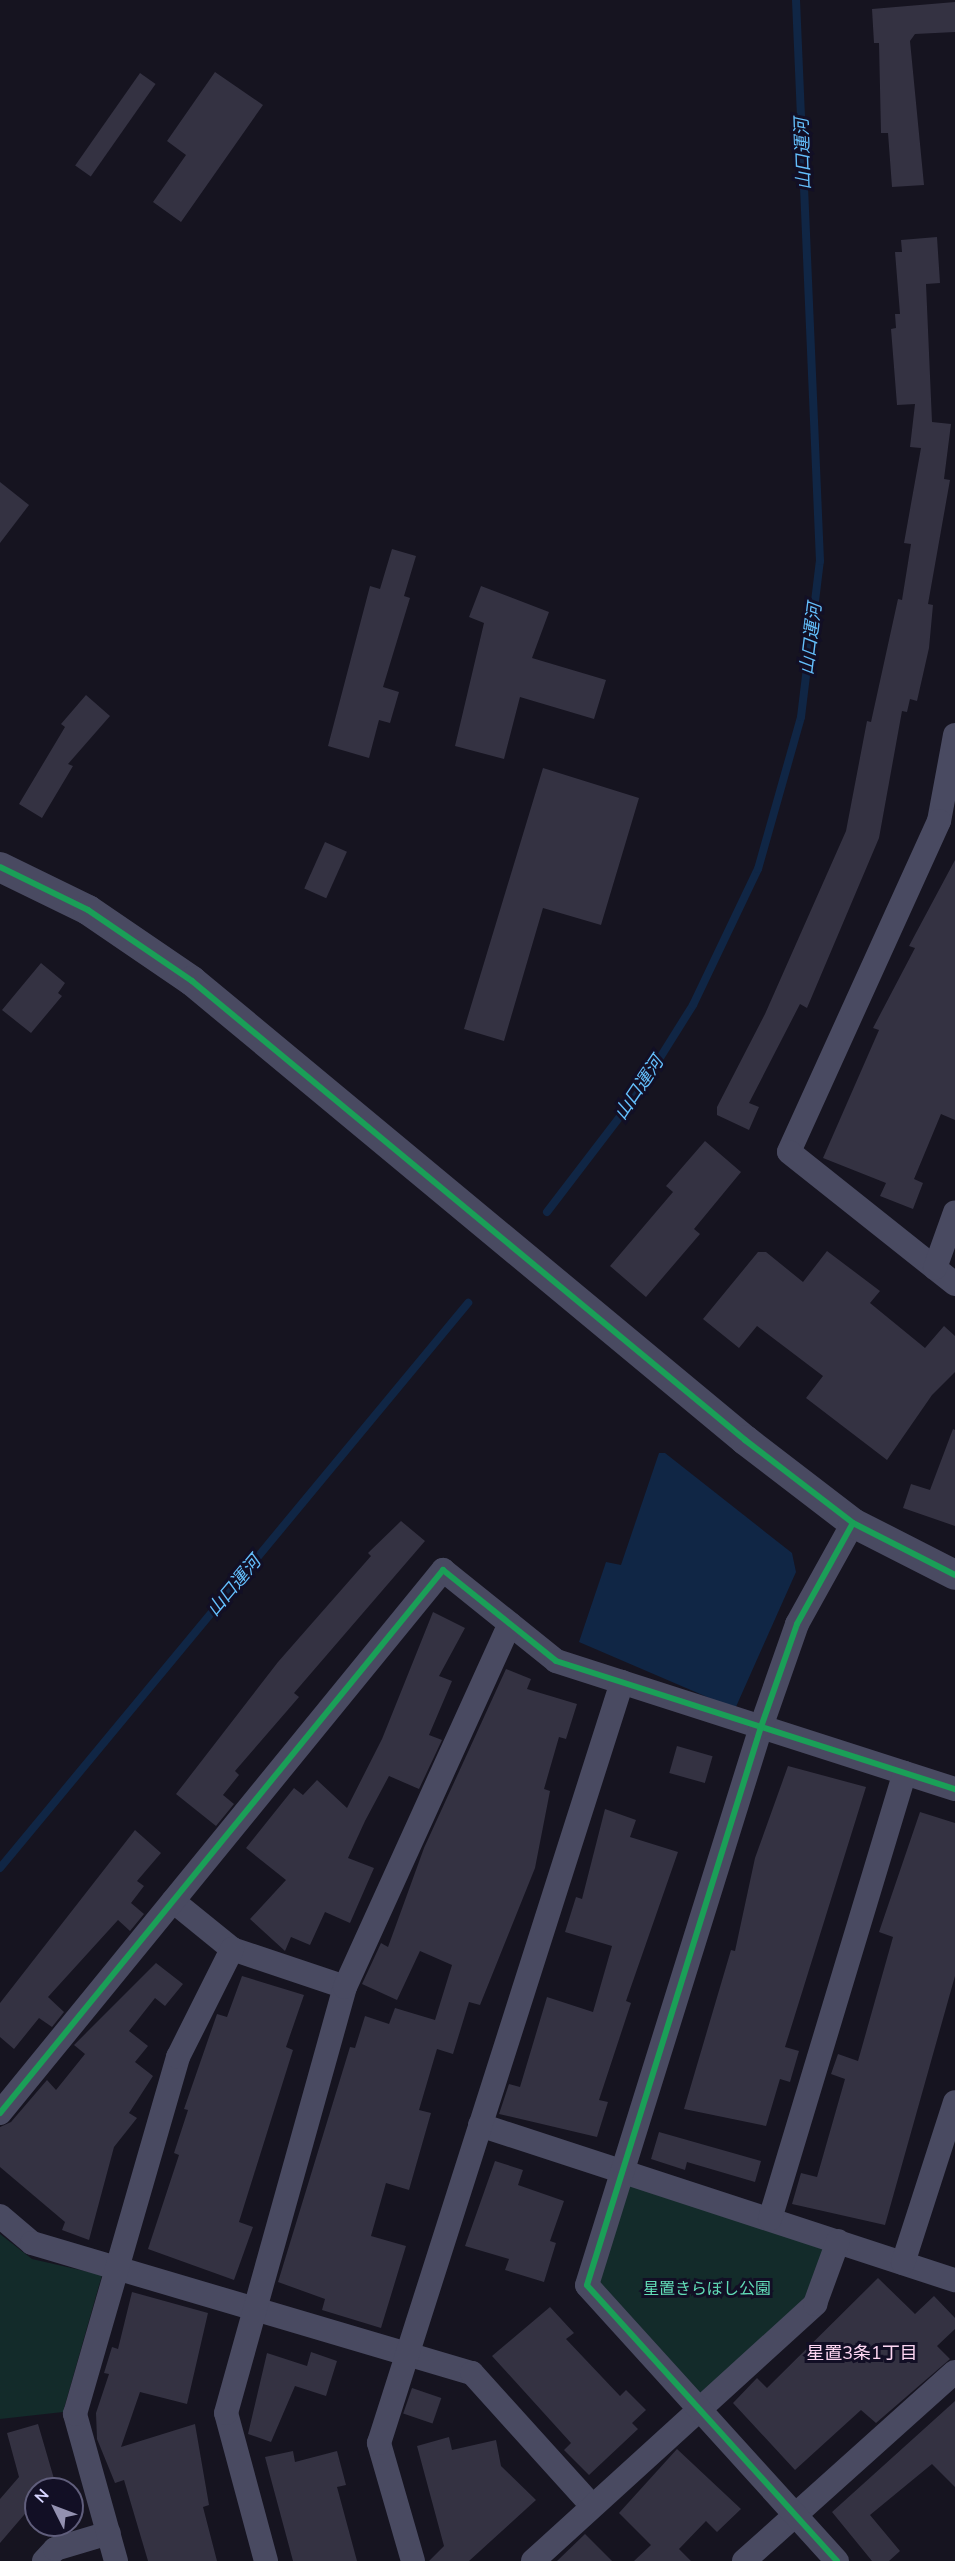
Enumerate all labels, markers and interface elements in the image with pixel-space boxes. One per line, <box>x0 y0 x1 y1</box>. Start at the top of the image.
water label: 山口運河 <box>791 118 815 190</box>
water label: 山口運河 <box>796 602 826 676</box>
water label: 山口運河 <box>610 1052 668 1124</box>
water label: 山口運河 <box>203 1551 265 1621</box>
park label: 星置きらぼし公園 <box>643 2279 771 2299</box>
district label: 星置3条1丁目 <box>806 2342 918 2364</box>
north arrow <box>24 2477 84 2537</box>
text: N <box>30 2484 54 2508</box>

